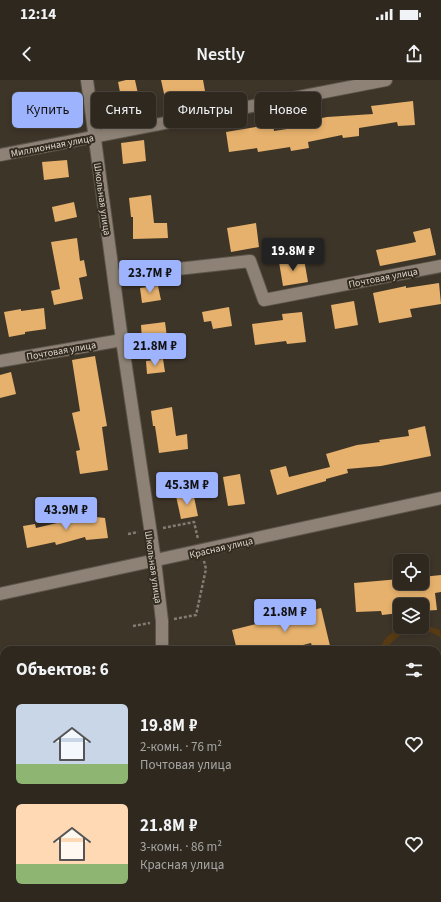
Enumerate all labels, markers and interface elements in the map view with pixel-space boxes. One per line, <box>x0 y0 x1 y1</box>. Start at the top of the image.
text: 12:14 <box>20 4 56 25</box>
text: Nestly <box>196 42 245 67</box>
icon: back <box>16 43 38 65</box>
icon: share <box>403 43 425 65</box>
chip: Купить <box>12 92 83 128</box>
chip: Снять <box>91 92 156 128</box>
chip: Фильтры <box>164 92 247 128</box>
chip: Новое <box>255 92 321 128</box>
street label: Миллионная улица <box>9 131 95 161</box>
street label: Школьная улица <box>90 162 114 236</box>
pin: 19.8M ₽ <box>256 238 330 272</box>
text: 19.8M ₽ <box>271 242 315 260</box>
pin: 23.7M ₽ <box>113 260 187 294</box>
text: 23.7M ₽ <box>128 264 172 282</box>
street label: Почтовая улица <box>347 264 419 292</box>
pin: 21.8M ₽ <box>118 333 192 367</box>
text: 21.8M ₽ <box>133 337 177 355</box>
street label: Почтовая улица <box>25 338 97 364</box>
pin: 45.3M ₽ <box>150 472 224 506</box>
text: 45.3M ₽ <box>165 476 209 494</box>
pin: 43.9M ₽ <box>29 497 103 531</box>
text: 43.9M ₽ <box>44 501 88 519</box>
street label: Школьная улица <box>141 530 165 604</box>
street label: Красная улица <box>188 534 254 562</box>
map controls <box>393 554 429 634</box>
button: locate <box>393 554 429 590</box>
button: layers <box>393 598 429 634</box>
pin: 21.8M ₽ <box>248 599 322 633</box>
text: 21.8M ₽ <box>263 603 307 621</box>
text: Объектов: 6 <box>16 658 109 682</box>
icon: filters <box>403 659 425 681</box>
text: 19.8M ₽ <box>140 714 197 738</box>
icon: home <box>48 720 96 768</box>
icon: heart <box>403 733 425 755</box>
text: 2-комн. · 76 m² <box>140 738 222 756</box>
text: Почтовая улица <box>140 756 231 774</box>
text: 21.8M ₽ <box>140 814 197 838</box>
icon: home <box>48 820 96 868</box>
icon: heart <box>403 833 425 855</box>
text: 3-комн. · 86 m² <box>140 838 222 856</box>
text: Красная улица <box>140 856 224 874</box>

